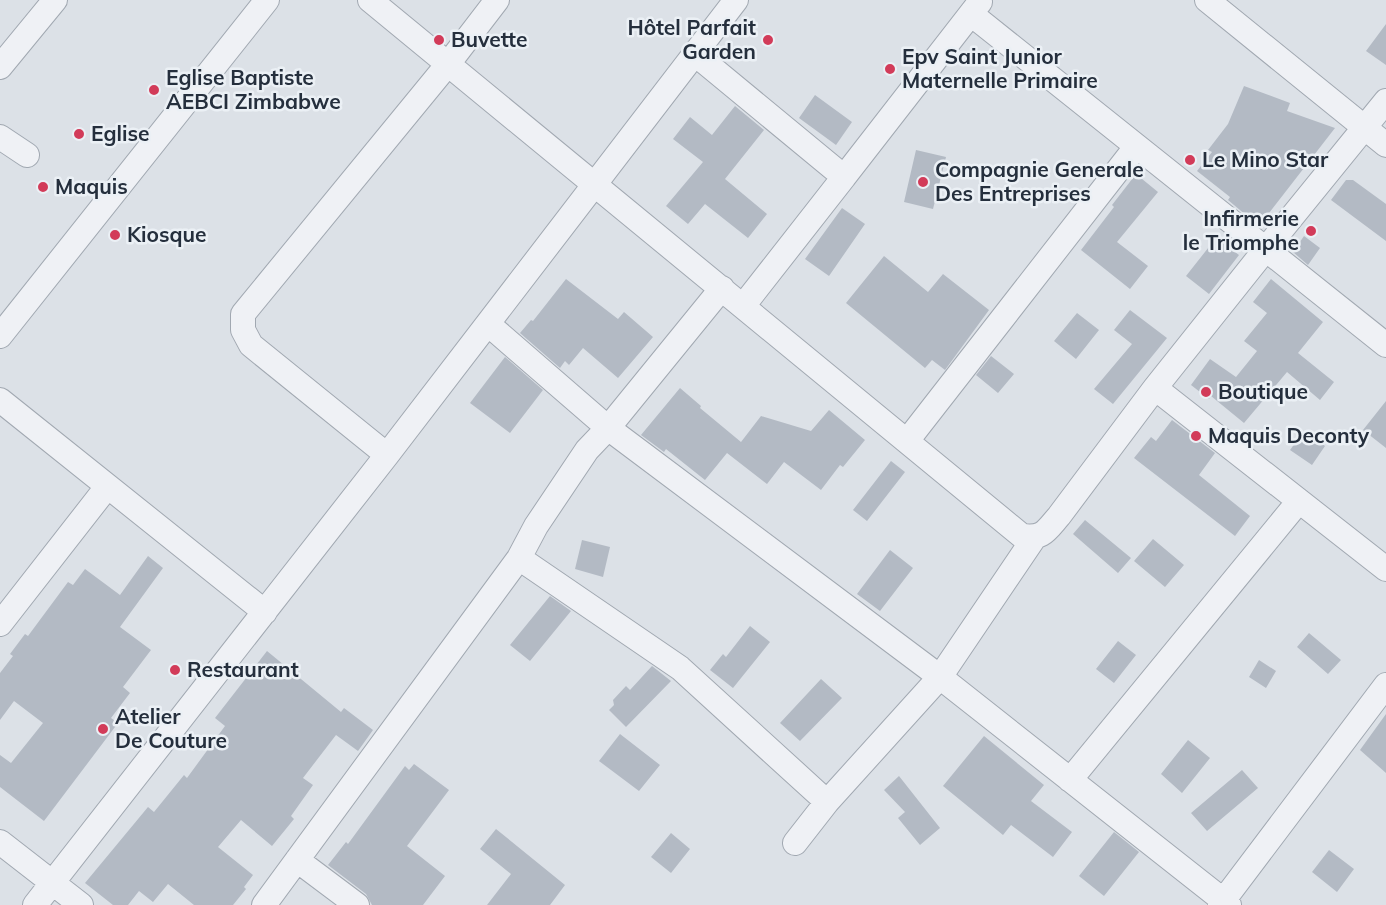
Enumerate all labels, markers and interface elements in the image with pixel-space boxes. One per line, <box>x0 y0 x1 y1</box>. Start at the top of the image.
place label: Hôtel Parfait Garden <box>627 14 756 64</box>
place label: Buvette <box>451 26 527 52</box>
marker: Buvette <box>432 33 446 47</box>
marker: Hôtel Parfait Garden <box>761 33 775 47</box>
place label: Epv Saint Junior Maternelle Primaire <box>902 43 1098 93</box>
marker: Epv Saint Junior Maternelle Primaire <box>883 62 897 76</box>
place label: Eglise Baptiste AEBCI Zimbabwe <box>166 64 341 114</box>
marker: Eglise Baptiste AEBCI Zimbabwe <box>147 83 161 97</box>
place label: Eglise <box>91 120 150 146</box>
marker: Eglise <box>72 127 86 141</box>
place label: Le Mino Star <box>1202 146 1329 172</box>
marker: Le Mino Star <box>1183 153 1197 167</box>
place label: Compagnie Generale Des Entreprises <box>935 156 1144 206</box>
place label: Maquis <box>55 173 128 199</box>
marker: Compagnie Generale Des Entreprises <box>916 175 930 189</box>
marker: Maquis <box>36 180 50 194</box>
place label: Infirmerie le Triomphe <box>1183 205 1299 255</box>
place label: Kiosque <box>127 221 206 247</box>
marker: Infirmerie le Triomphe <box>1304 224 1318 238</box>
marker: Kiosque <box>108 228 122 242</box>
place label: Boutique <box>1218 378 1308 404</box>
marker: Boutique <box>1199 385 1213 399</box>
place label: Maquis Deconty <box>1208 422 1370 448</box>
marker: Maquis Deconty <box>1189 429 1203 443</box>
place label: Restaurant <box>187 656 299 682</box>
marker: Restaurant <box>168 663 182 677</box>
place label: Atelier De Couture <box>115 703 227 753</box>
marker: Atelier De Couture <box>96 722 110 736</box>

